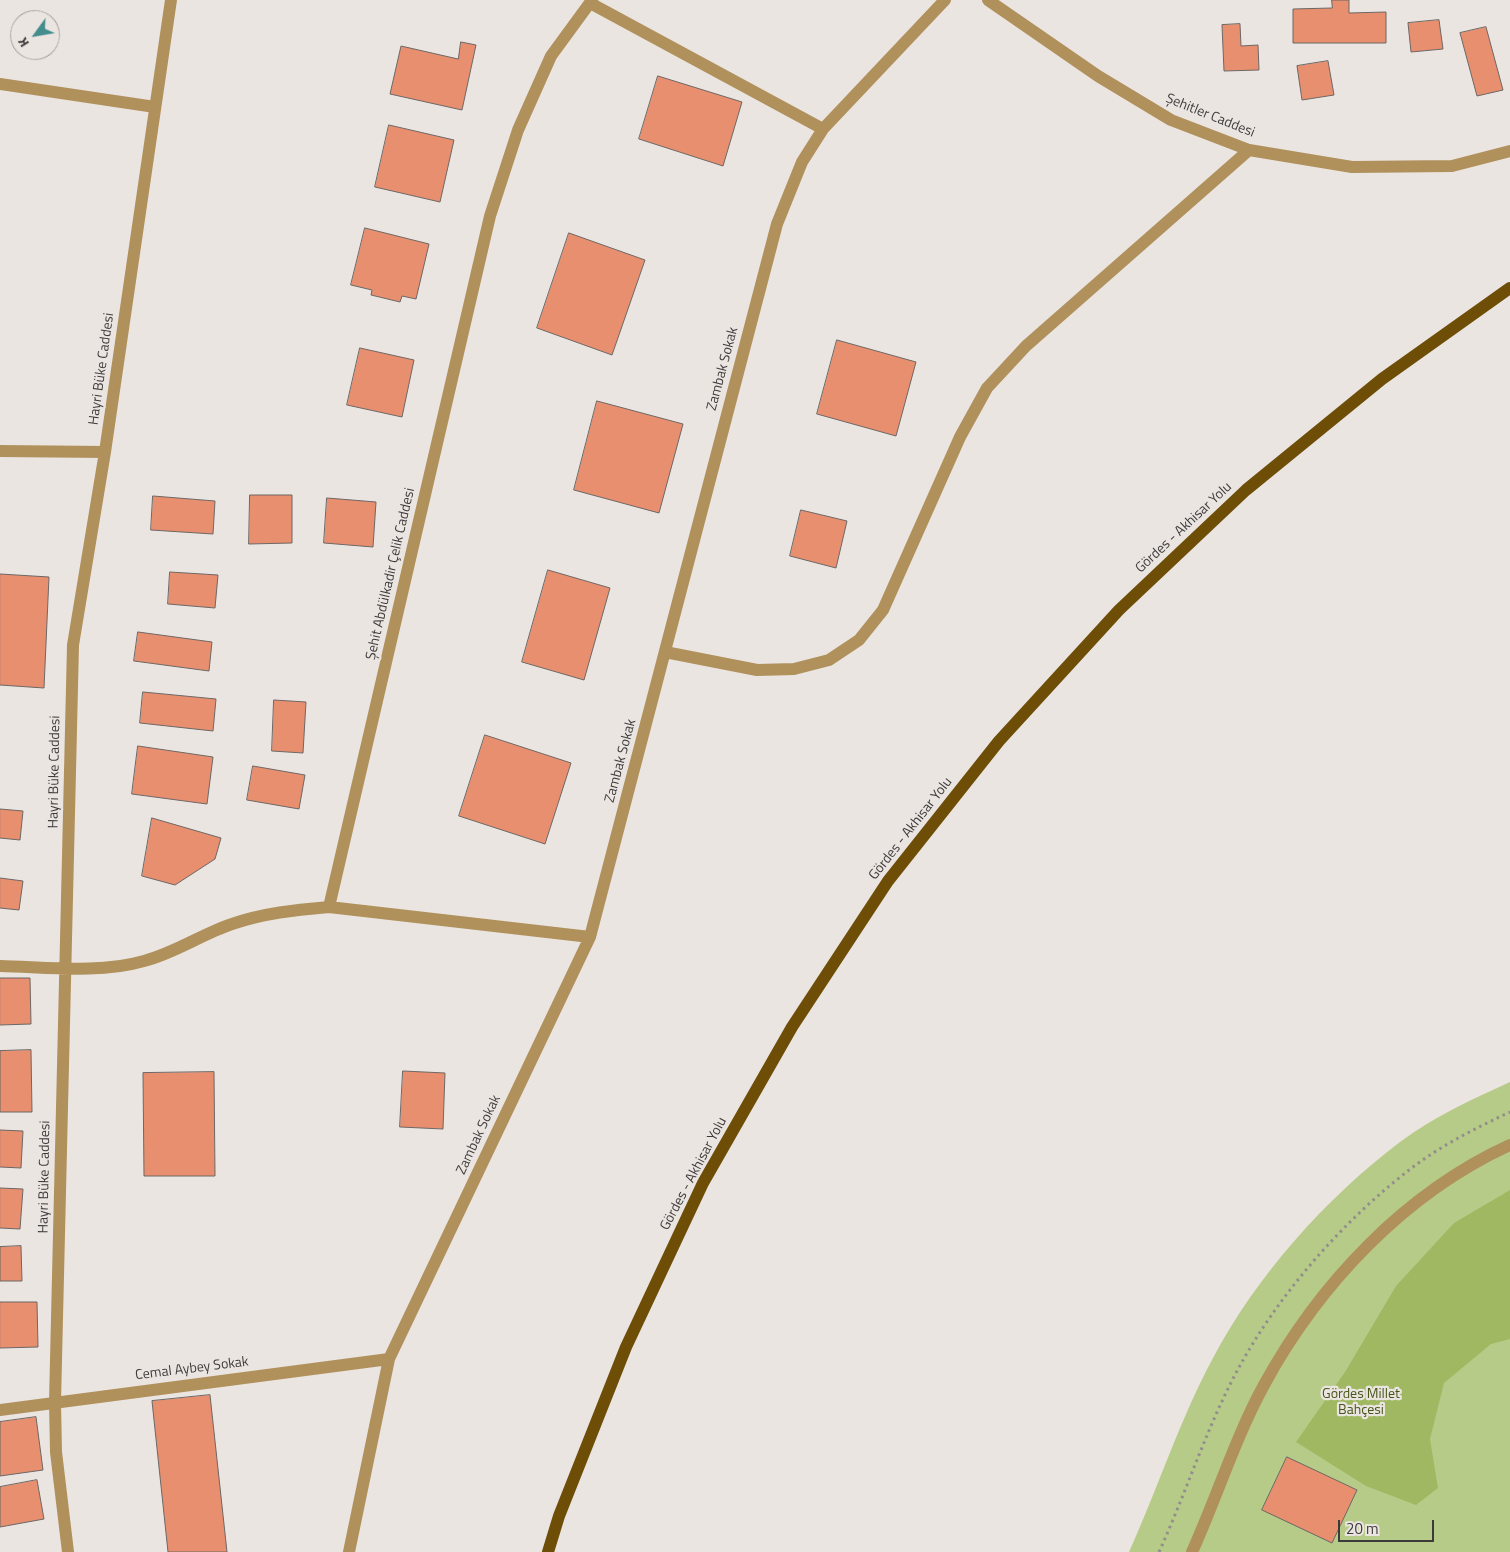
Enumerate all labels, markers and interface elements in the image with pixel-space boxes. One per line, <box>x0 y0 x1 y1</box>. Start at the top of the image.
north arrow <box>10 10 60 60</box>
text: K <box>12 34 34 52</box>
street label: Şehitler Caddesi <box>1163 91 1257 141</box>
street label: Hayri Büke Caddesi <box>86 312 118 426</box>
street label: Zambak Sokak <box>704 325 742 413</box>
street label: Gördes - Akhisar Yolu <box>1132 479 1236 577</box>
street label: Şehit Abdülkadir Çelik Caddesi <box>363 486 419 662</box>
street label: Hayri Büke Caddesi <box>46 715 64 829</box>
street label: Zambak Sokak <box>602 717 640 805</box>
street label: Gördes - Akhisar Yolu <box>866 774 956 884</box>
street label: Zambak Sokak <box>453 1093 505 1177</box>
street label: Gördes - Akhisar Yolu <box>657 1115 731 1233</box>
street label: Hayri Büke Caddesi <box>36 1120 54 1234</box>
street label: Cemal Aybey Sokak <box>134 1354 250 1384</box>
park label: Gördes Millet Bahçesi <box>1322 1387 1400 1420</box>
scale bar <box>1340 1510 1436 1542</box>
text: 20 m <box>1346 1517 1379 1540</box>

